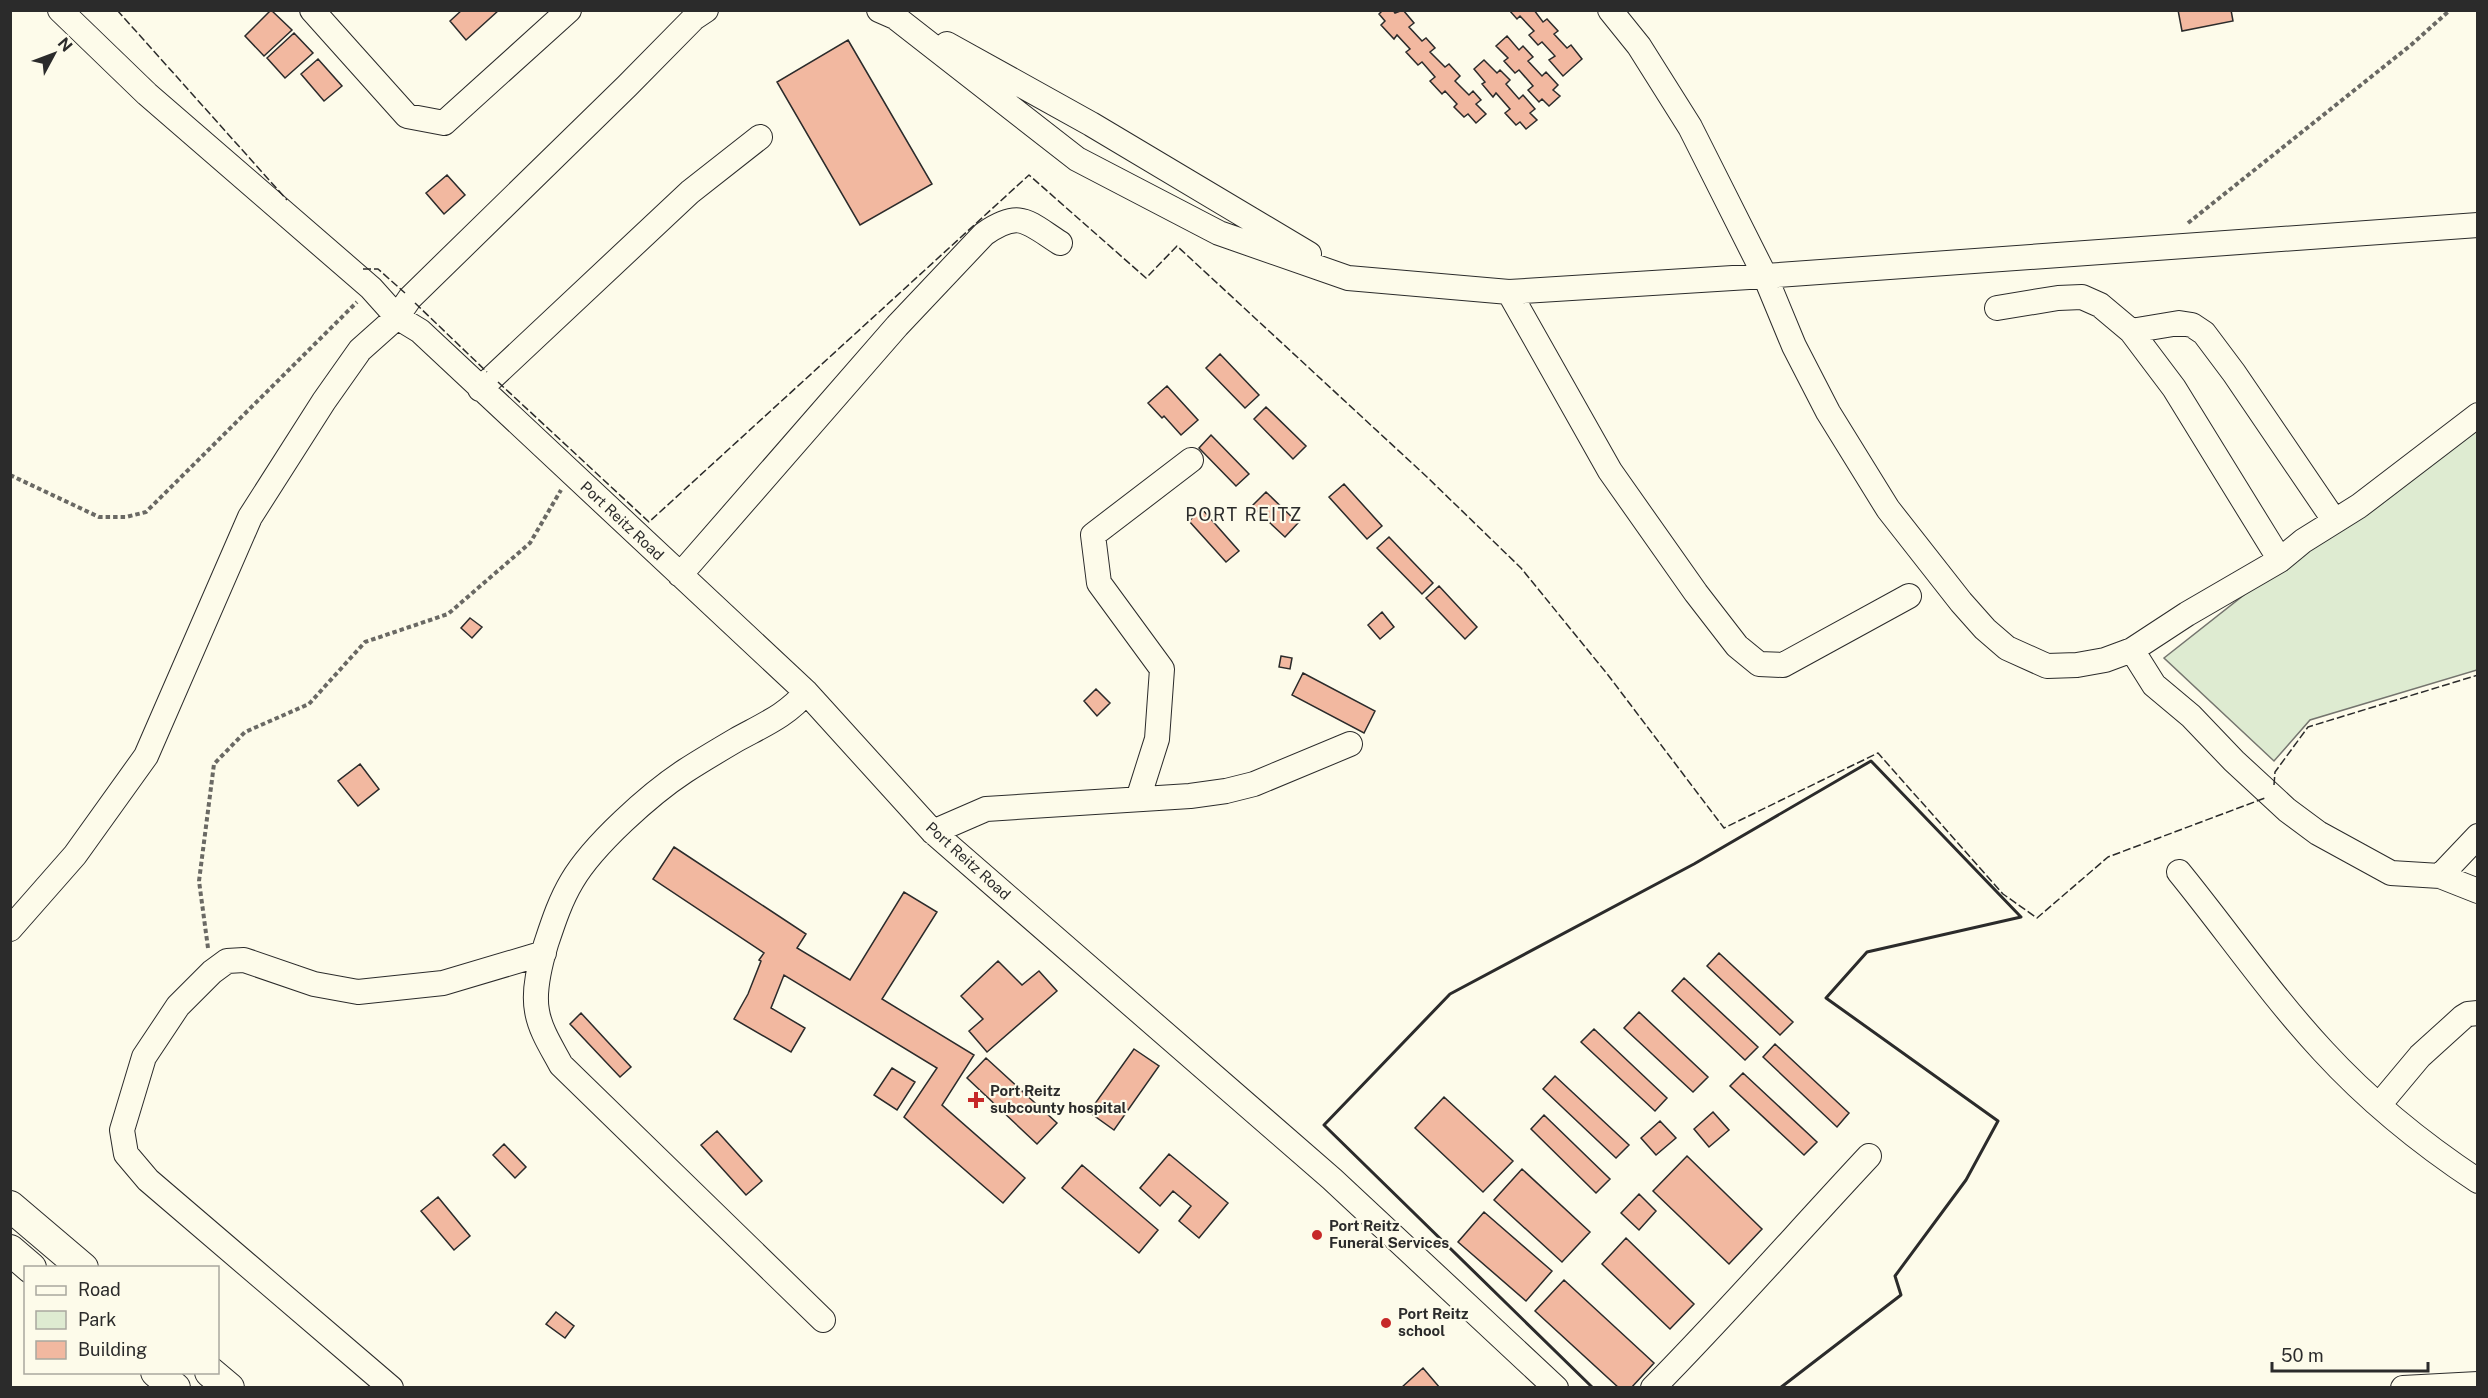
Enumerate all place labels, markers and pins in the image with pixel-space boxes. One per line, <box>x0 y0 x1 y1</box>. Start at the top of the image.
place label: Port Reitz subcounty hospital <box>990 1082 1127 1116</box>
marker: Port Reitz subcounty hospital <box>967 1091 985 1109</box>
place label: Port Reitz Funeral Services <box>1329 1217 1449 1251</box>
marker: Port Reitz Funeral Services <box>1310 1228 1324 1242</box>
place label: Port Reitz school <box>1398 1305 1468 1339</box>
marker: Port Reitz school <box>1379 1316 1393 1330</box>

